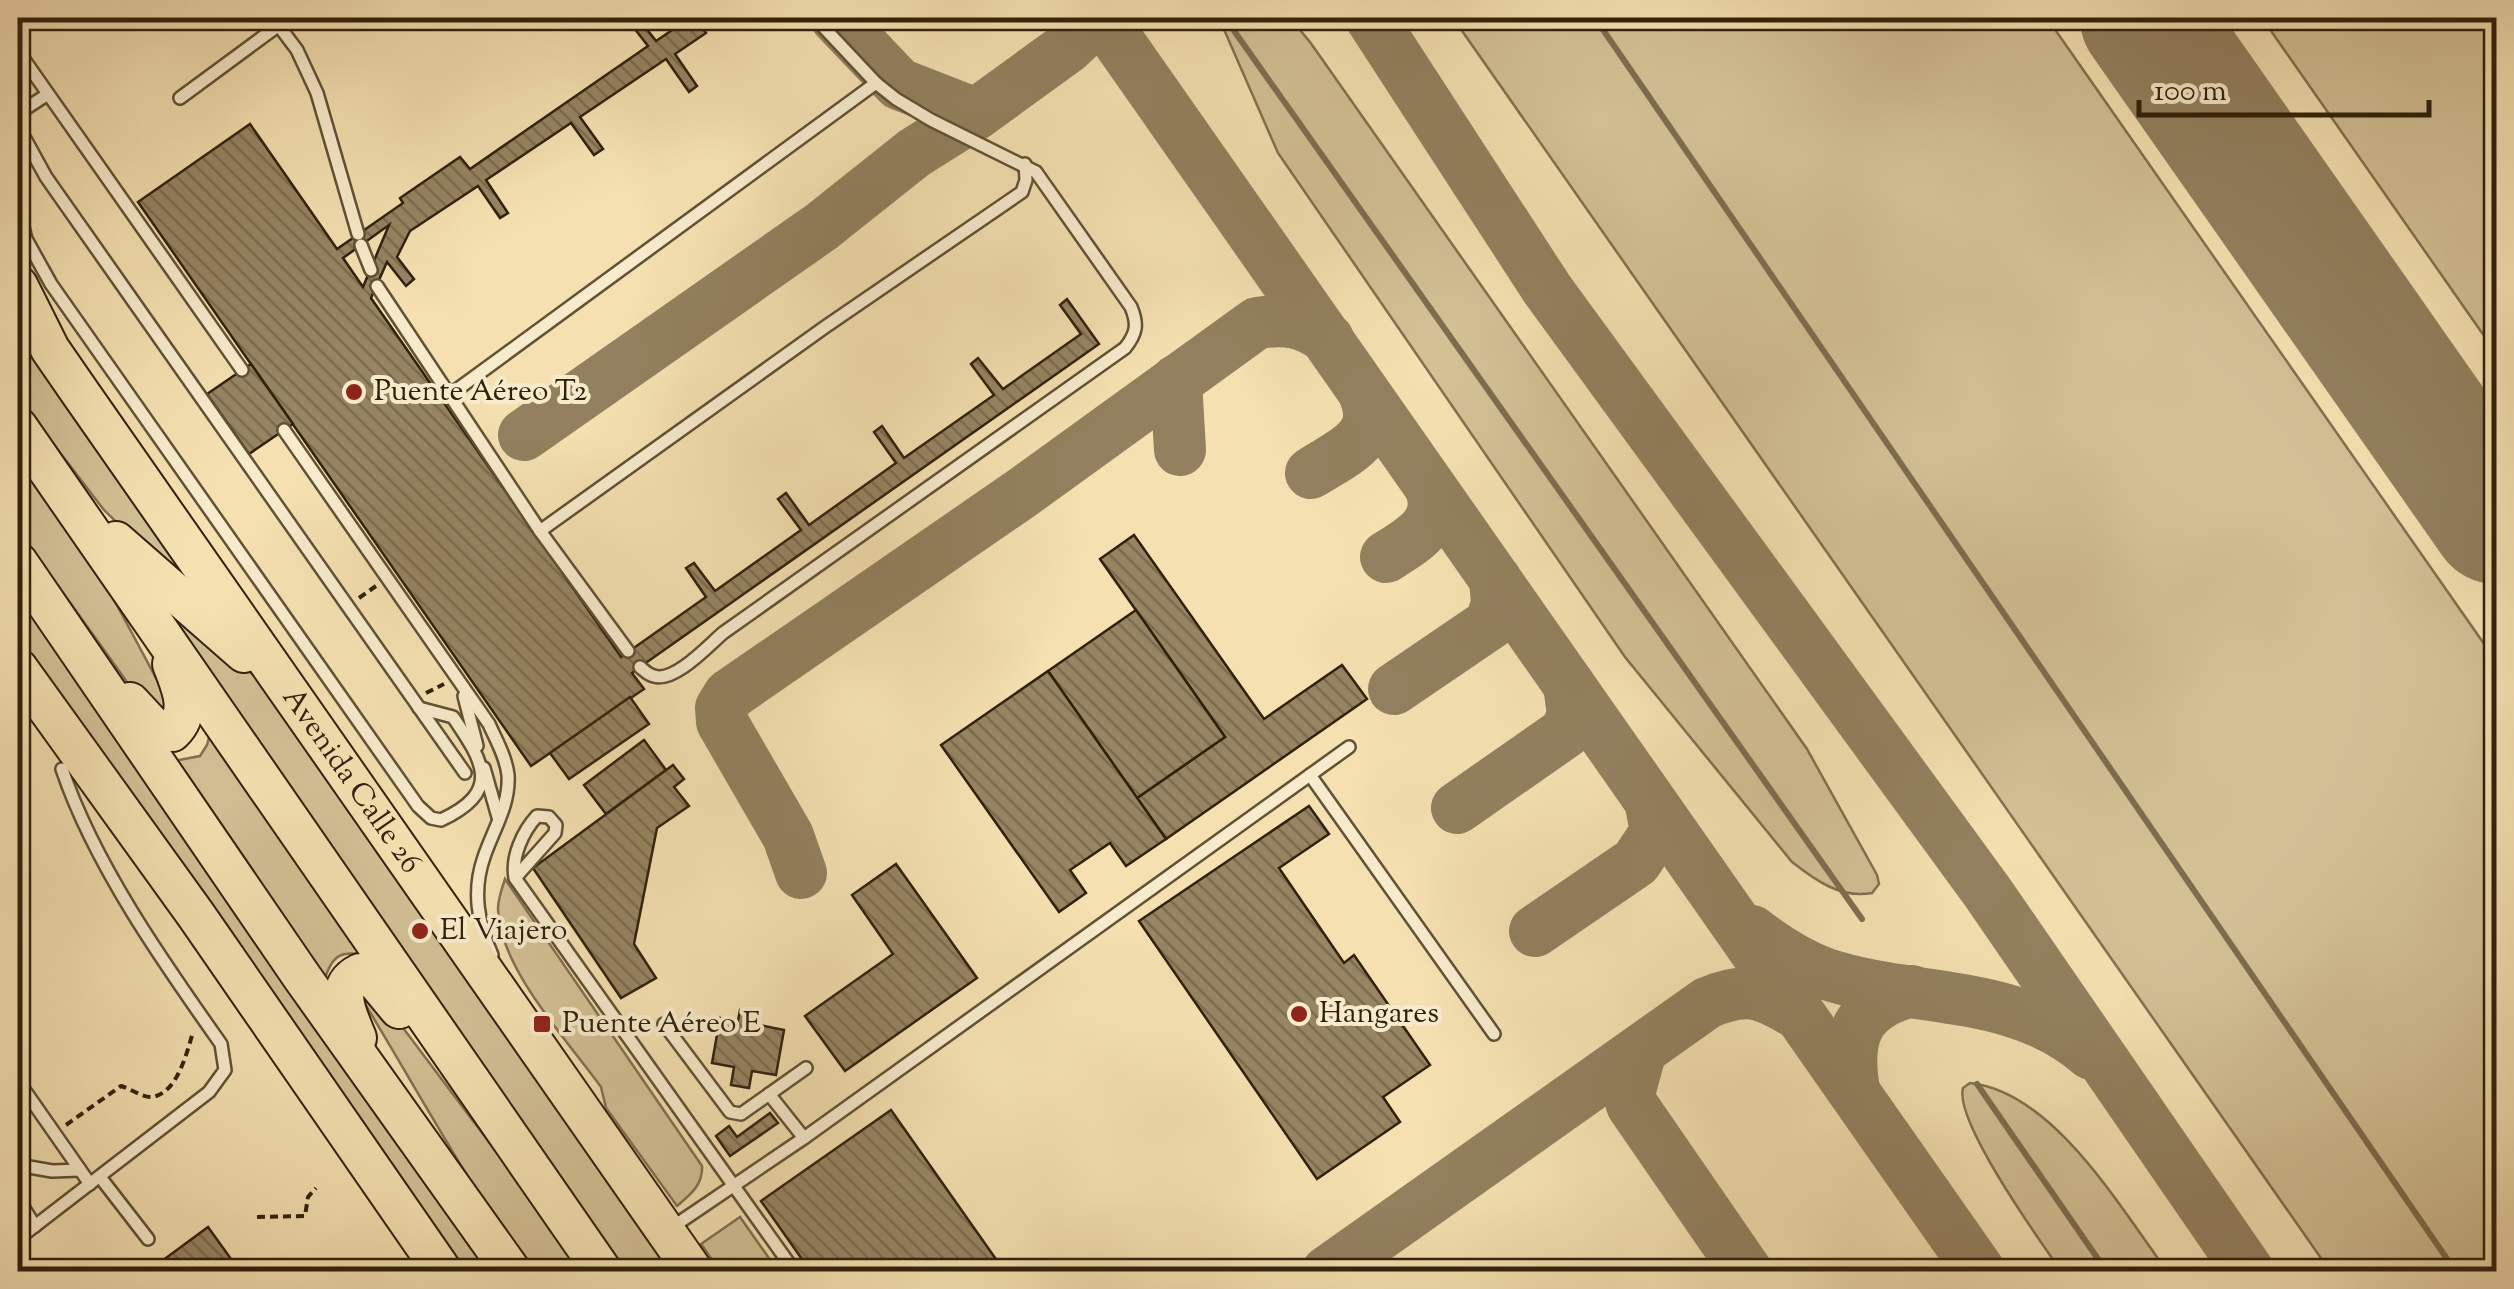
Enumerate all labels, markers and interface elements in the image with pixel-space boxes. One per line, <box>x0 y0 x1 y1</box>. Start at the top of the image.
scale bar <box>2139 55 2429 117</box>
text: 100 m <box>2154 71 2227 114</box>
place label: Puente Aéreo T2 <box>374 371 587 414</box>
marker: Puente Aéreo T2 <box>343 381 365 403</box>
street label: Avenida Calle 26 <box>271 679 431 883</box>
place label: El Viajero <box>440 910 567 953</box>
marker: El Viajero <box>409 920 431 942</box>
place label: Hangares <box>1319 993 1439 1036</box>
place label: Puente Aéreo E <box>562 1003 761 1046</box>
marker: Hangares <box>1288 1003 1310 1025</box>
marker: Puente Aéreo E <box>531 1013 553 1035</box>

